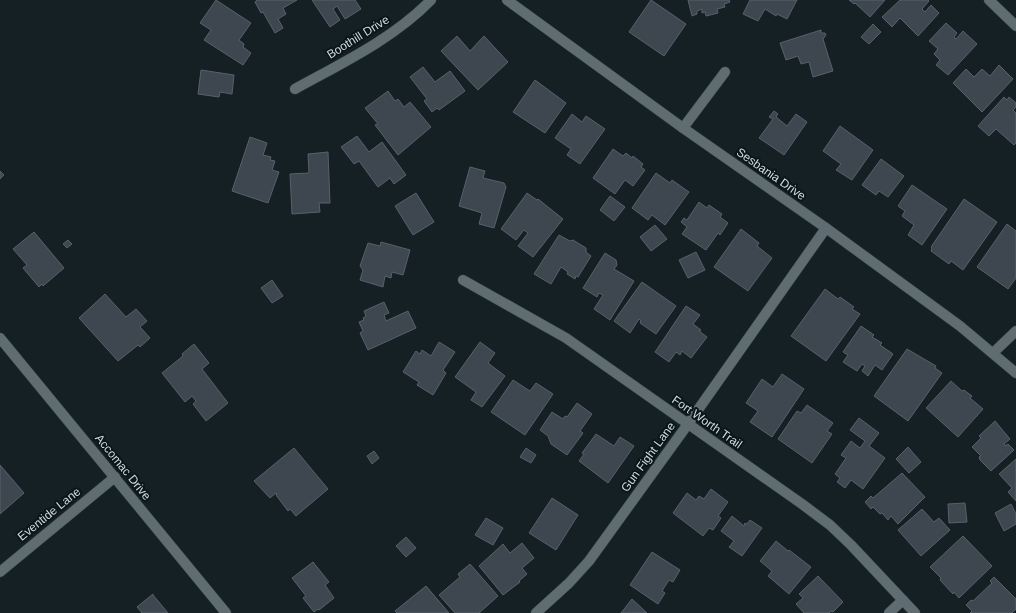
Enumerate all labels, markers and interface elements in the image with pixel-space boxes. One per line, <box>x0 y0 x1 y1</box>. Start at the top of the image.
street label: Boothill Drive <box>324 12 392 62</box>
street label: Sesbania Drive <box>734 145 809 203</box>
street label: Fort Worth Trail <box>669 393 745 451</box>
street label: Gun Fight Lane <box>618 419 678 495</box>
street label: Accomac Drive <box>92 431 154 503</box>
street label: Eventide Lane <box>15 484 83 544</box>

